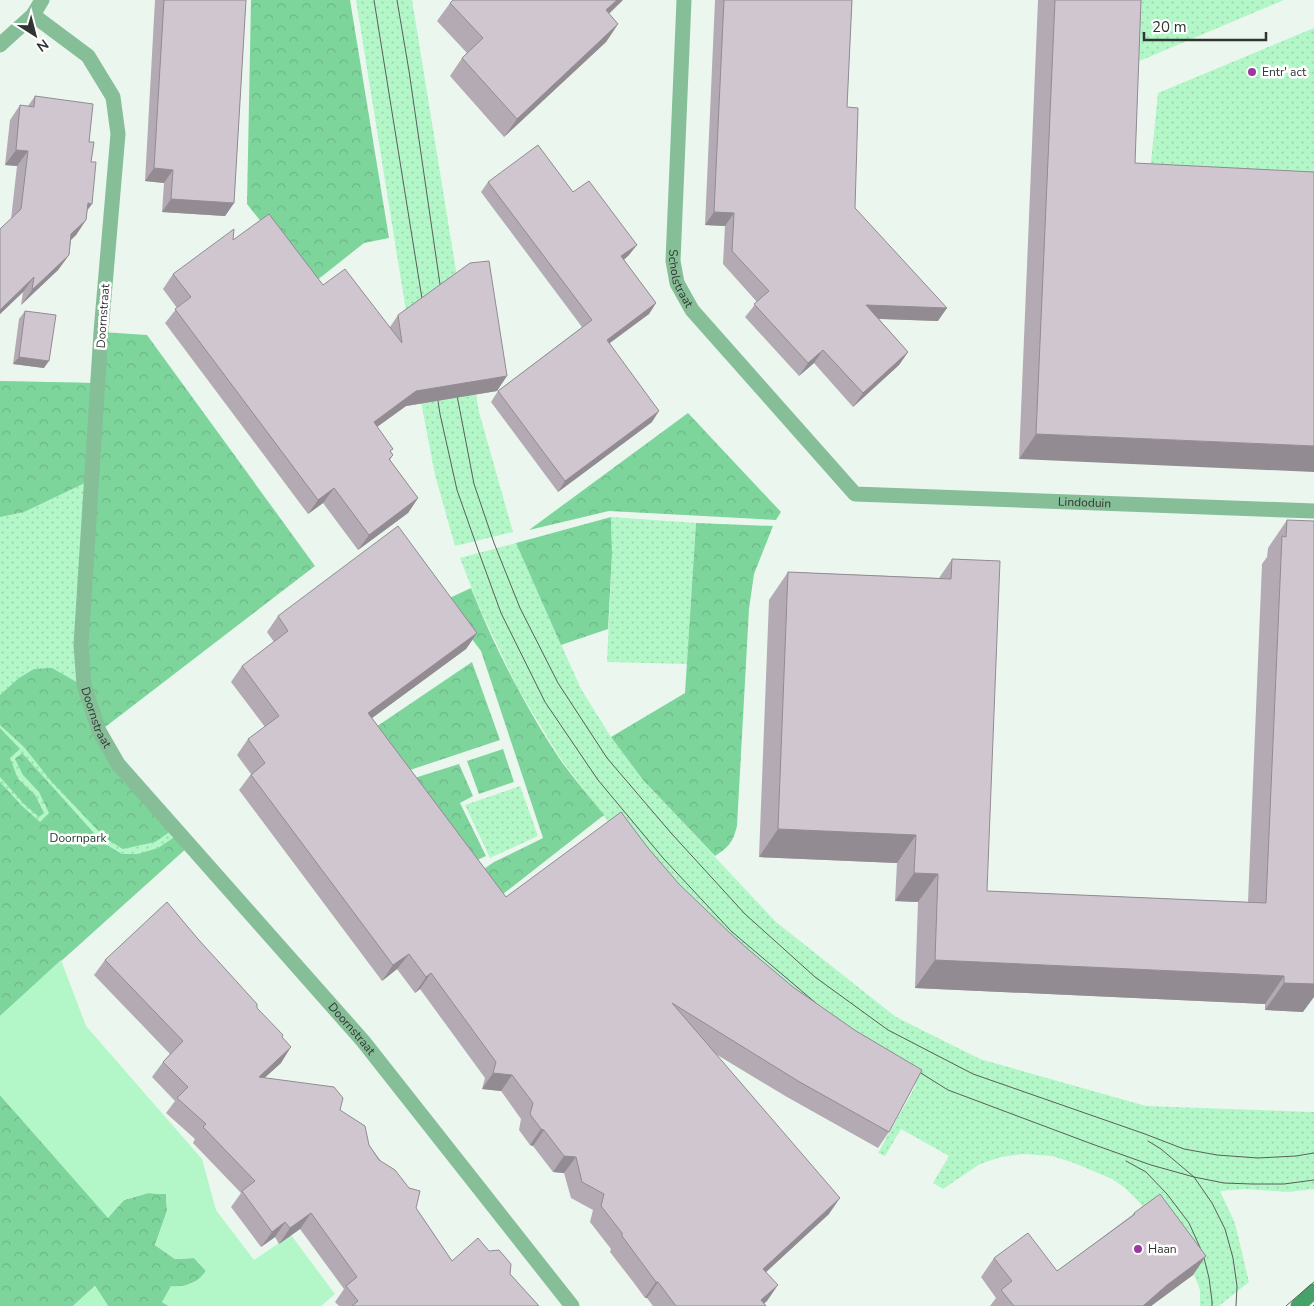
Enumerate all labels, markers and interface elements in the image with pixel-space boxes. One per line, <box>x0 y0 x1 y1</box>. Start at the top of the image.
north arrow <box>10 10 60 60</box>
scale bar <box>1144 10 1266 42</box>
text: 20 m <box>1152 17 1187 37</box>
text: N <box>33 34 52 56</box>
place label: Entr' act <box>1262 64 1307 80</box>
marker: Entr' act <box>1246 66 1258 78</box>
street label: Scholstraat <box>665 249 697 311</box>
street label: Doornstraat <box>93 283 113 349</box>
street label: Lindoduin <box>1058 494 1111 511</box>
street label: Doornstraat <box>77 685 116 752</box>
park label: Doornpark <box>49 830 108 846</box>
street label: Doornstraat <box>325 999 379 1059</box>
place label: Haan <box>1148 1241 1177 1257</box>
marker: Haan <box>1132 1243 1144 1255</box>

